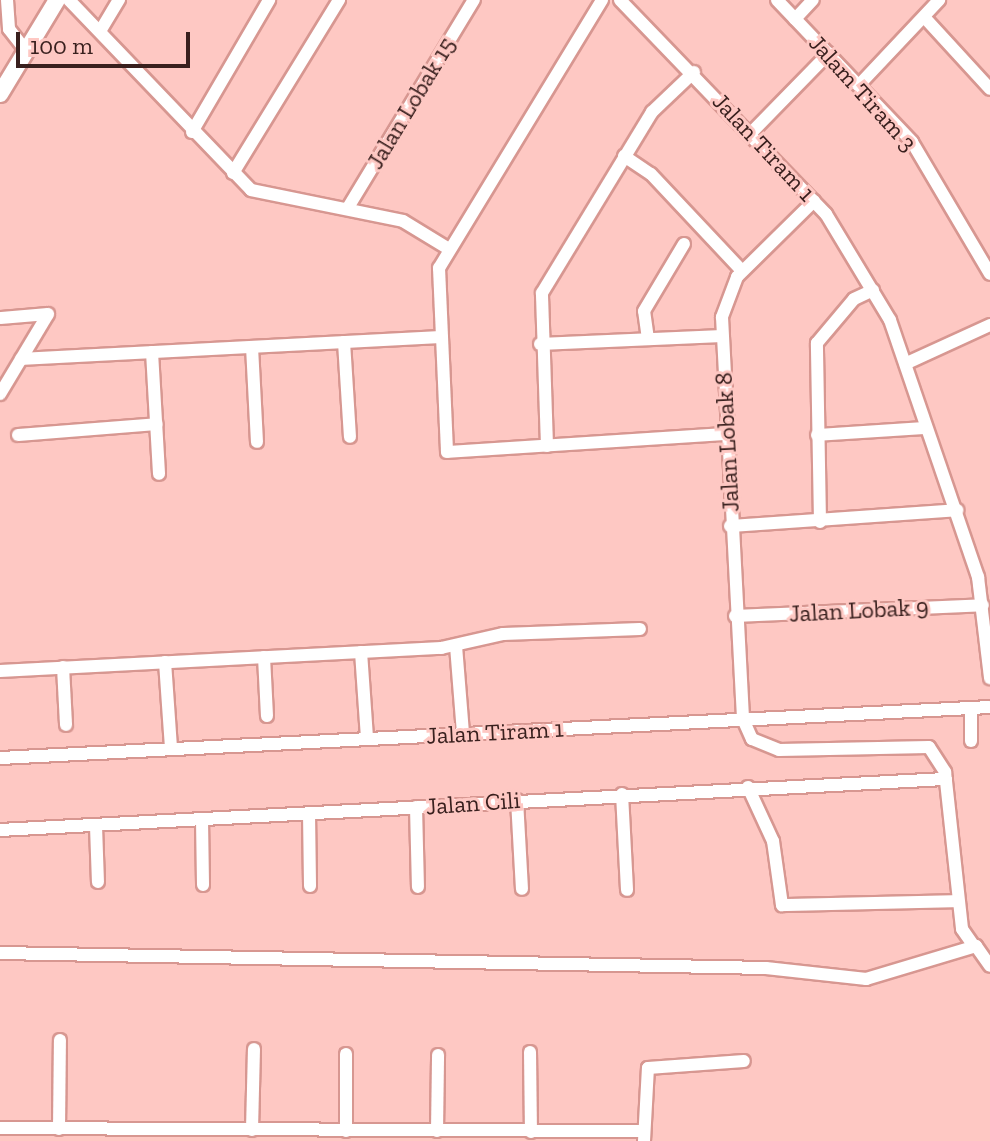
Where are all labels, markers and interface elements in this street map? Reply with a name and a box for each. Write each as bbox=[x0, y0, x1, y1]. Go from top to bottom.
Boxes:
scale bar bbox=[20, 16, 194, 66]
street label: Jalam Tiram 3 bbox=[803, 29, 923, 157]
text: 100 m bbox=[30, 31, 93, 60]
street label: Jalan Lobak 15 bbox=[360, 32, 462, 174]
street label: Jalan Tiram 1 bbox=[707, 87, 821, 207]
street label: Jalan Lobak 8 bbox=[709, 371, 745, 513]
street label: Jalan Lobak 9 bbox=[789, 592, 929, 628]
street label: Jalan Tiram 1 bbox=[425, 714, 565, 750]
street label: Jalan Cili bbox=[425, 785, 521, 821]

